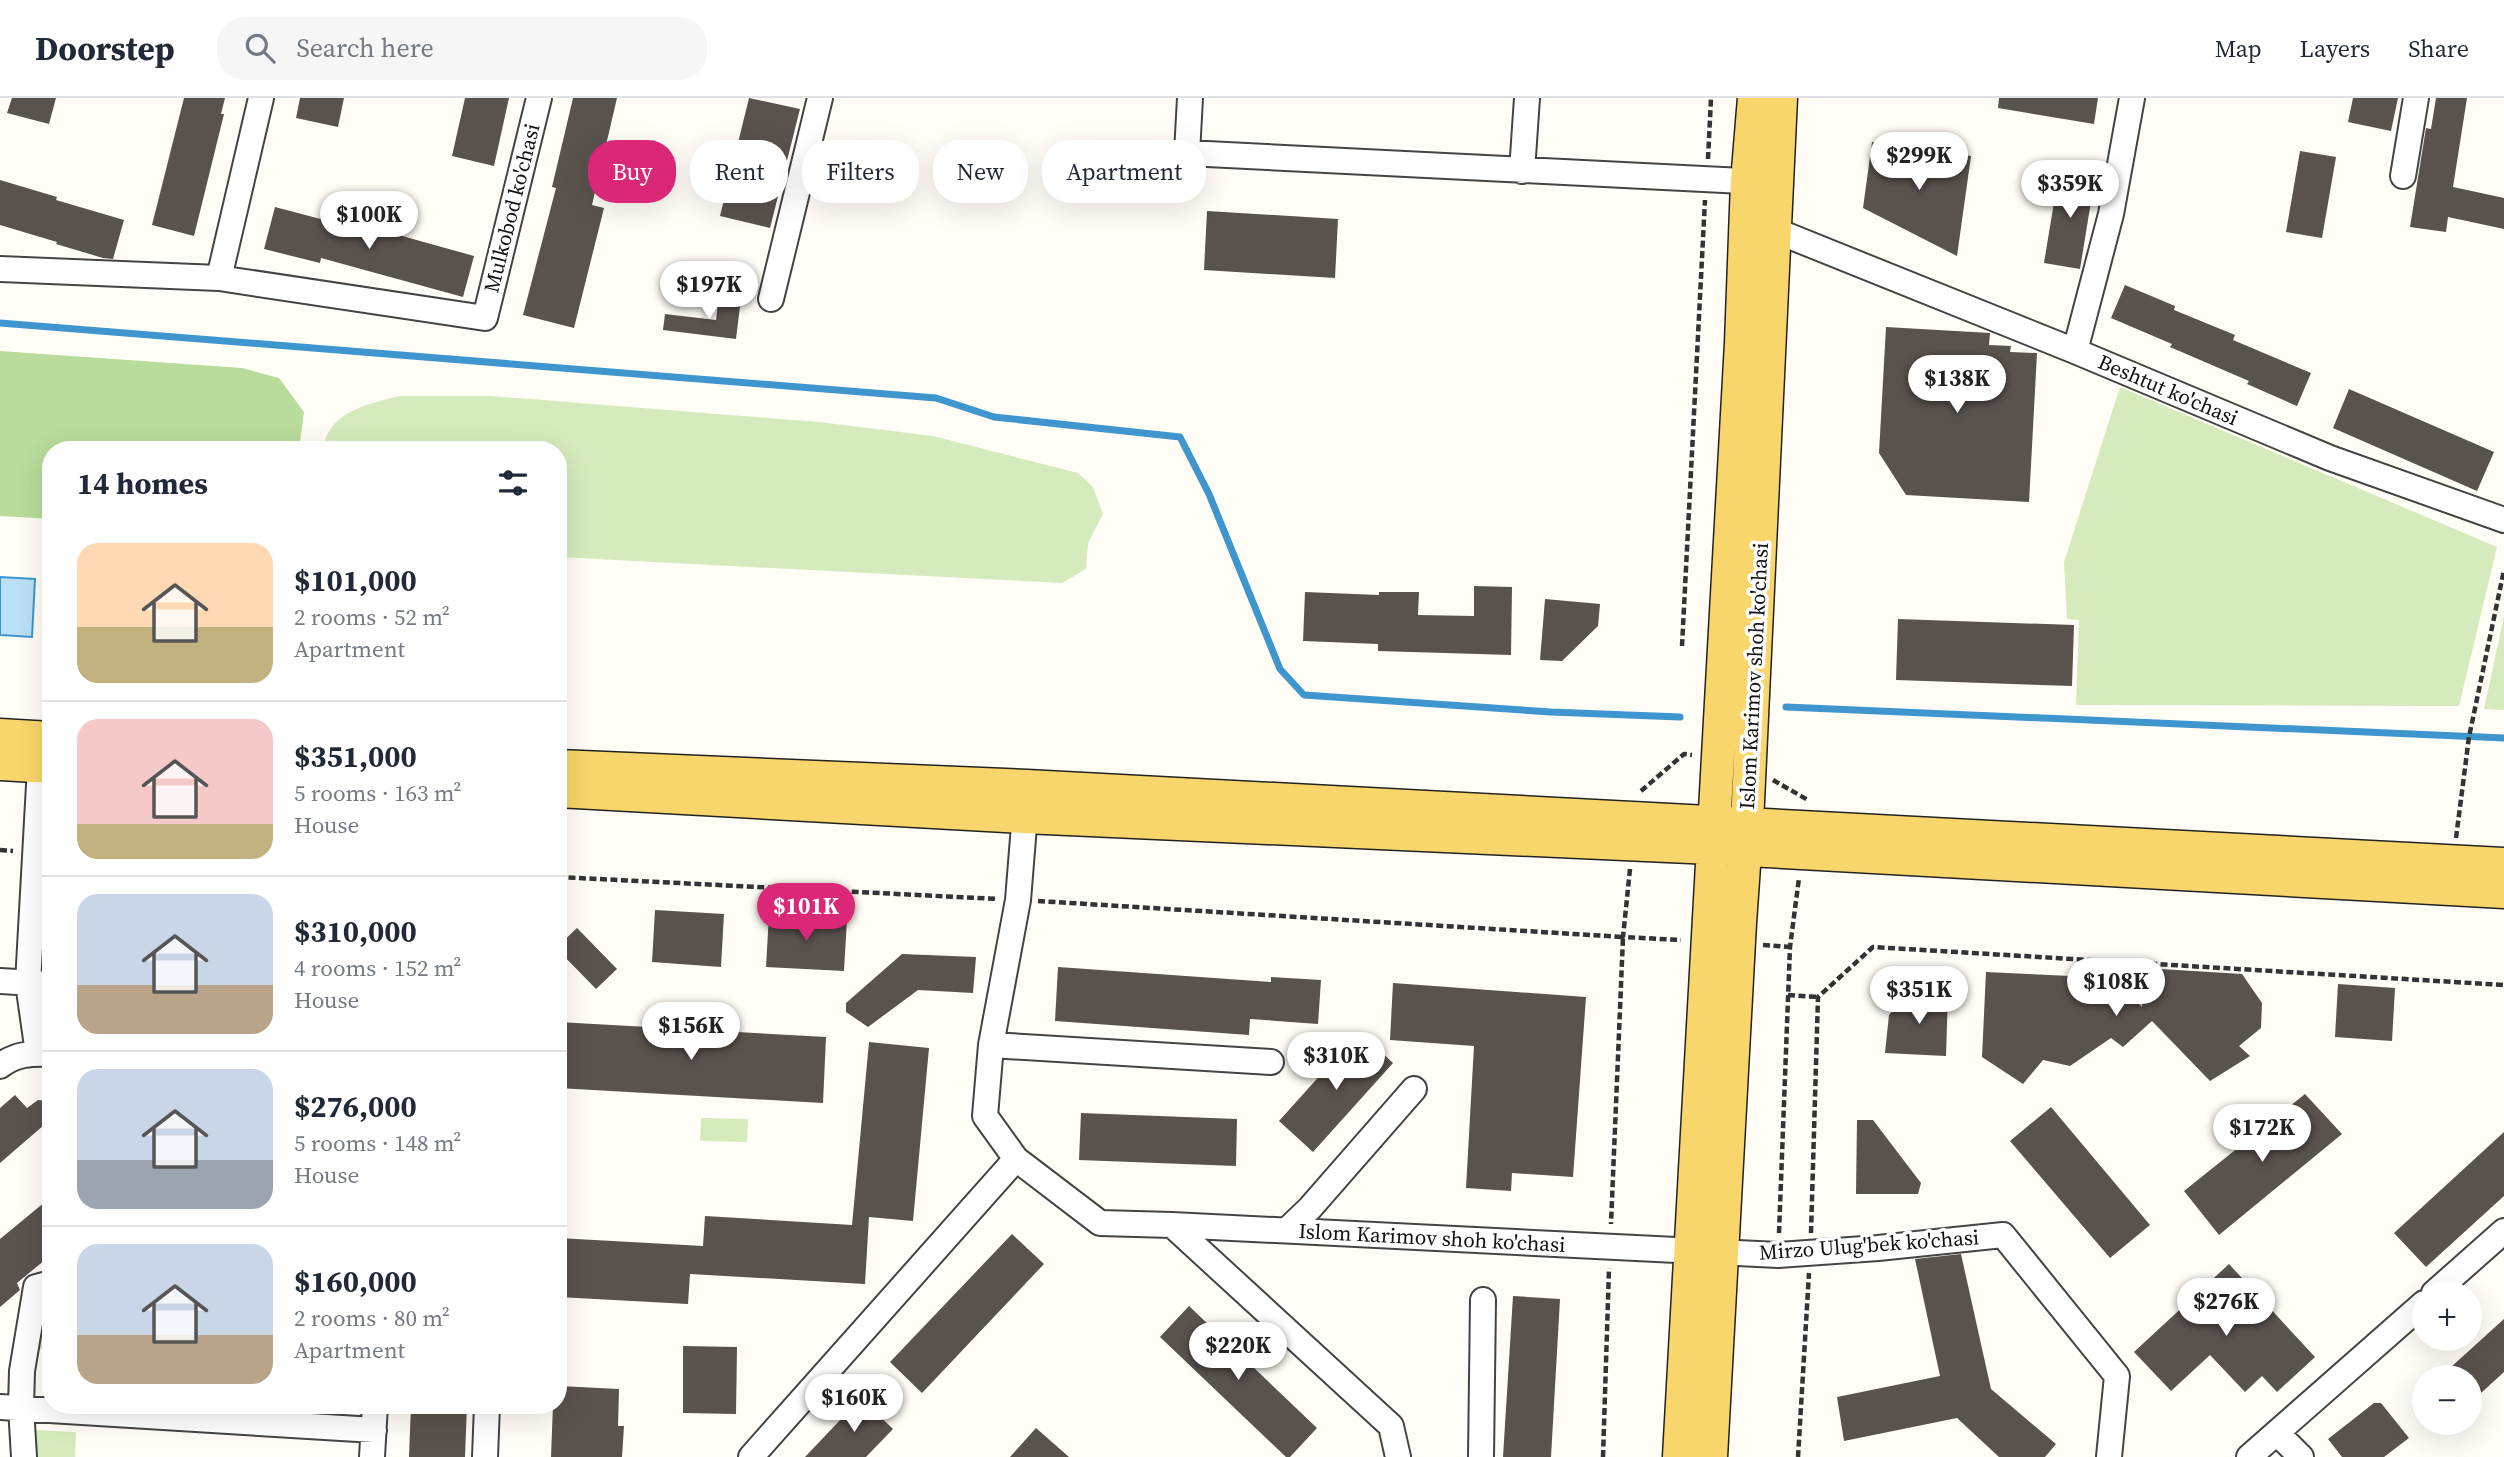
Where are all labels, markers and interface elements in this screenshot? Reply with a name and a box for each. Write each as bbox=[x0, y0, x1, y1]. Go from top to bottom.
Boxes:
search box bbox=[217, 17, 707, 80]
text: Doorstep bbox=[35, 26, 175, 71]
icon: search bbox=[241, 29, 279, 67]
text: Search here bbox=[297, 30, 434, 66]
text: Map bbox=[2215, 32, 2262, 65]
text: Layers bbox=[2300, 32, 2370, 65]
text: Share bbox=[2408, 32, 2469, 65]
street label: Mulkobod ko'chasi bbox=[476, 120, 547, 295]
pin: $299K bbox=[1870, 132, 1968, 192]
text: $299K bbox=[1886, 139, 1952, 171]
chip: Buy bbox=[588, 140, 676, 203]
chip: Rent bbox=[690, 140, 788, 203]
chip: Filters bbox=[802, 140, 919, 203]
chip: New bbox=[933, 140, 1028, 203]
chip: Apartment bbox=[1042, 140, 1206, 203]
pin: $359K bbox=[2021, 160, 2119, 220]
text: $359K bbox=[2037, 167, 2103, 199]
pin: $100K bbox=[320, 192, 418, 251]
text: $100K bbox=[336, 198, 402, 230]
pin: $197K bbox=[660, 262, 758, 321]
text: $197K bbox=[676, 268, 742, 300]
street label: Beshtut ko'chasi bbox=[2094, 347, 2243, 432]
pin: $138K bbox=[1908, 356, 2006, 415]
text: $138K bbox=[1924, 362, 1990, 394]
text: 14 homes bbox=[77, 463, 208, 504]
icon: filters bbox=[494, 464, 532, 502]
street label: Islom Karimov shoh ko'chasi bbox=[1732, 542, 1775, 810]
text: $101,000 bbox=[294, 560, 417, 601]
icon: home bbox=[133, 571, 217, 655]
text: 2 rooms · 52 m² bbox=[294, 601, 450, 633]
text: Apartment bbox=[294, 633, 405, 665]
text: $351,000 bbox=[294, 736, 417, 777]
icon: home bbox=[133, 747, 217, 831]
text: 5 rooms · 163 m² bbox=[294, 777, 461, 809]
text: House bbox=[294, 809, 359, 841]
pin: $101K bbox=[757, 884, 855, 943]
text: $101K bbox=[773, 890, 839, 922]
text: $310,000 bbox=[294, 911, 417, 952]
icon: home bbox=[133, 922, 217, 1006]
text: 4 rooms · 152 m² bbox=[294, 952, 461, 984]
pin: $108K bbox=[2067, 958, 2165, 1018]
text: $108K bbox=[2083, 965, 2149, 997]
pin: $351K bbox=[1870, 967, 1968, 1026]
text: $351K bbox=[1886, 973, 1952, 1005]
text: House bbox=[294, 984, 359, 1016]
pin: $156K bbox=[642, 1002, 740, 1062]
text: $156K bbox=[658, 1009, 724, 1041]
pin: $310K bbox=[1287, 1032, 1385, 1092]
text: $310K bbox=[1303, 1039, 1369, 1071]
text: $276,000 bbox=[294, 1086, 417, 1127]
icon: home bbox=[133, 1097, 217, 1181]
pin: $172K bbox=[2213, 1104, 2311, 1164]
text: $172K bbox=[2229, 1111, 2295, 1143]
text: 5 rooms · 148 m² bbox=[294, 1127, 461, 1159]
text: House bbox=[294, 1159, 359, 1191]
street label: Islom Karimov shoh ko'chasi bbox=[1298, 1216, 1566, 1259]
street label: Mirzo Ulug'bek ko'chasi bbox=[1758, 1222, 1980, 1267]
text: $160,000 bbox=[294, 1261, 417, 1302]
icon: home bbox=[133, 1272, 217, 1356]
pin: $276K bbox=[2177, 1278, 2275, 1338]
map controls bbox=[2412, 1281, 2482, 1435]
button: + bbox=[2412, 1281, 2482, 1351]
text: $276K bbox=[2193, 1285, 2259, 1317]
text: 2 rooms · 80 m² bbox=[294, 1302, 450, 1334]
pin: $220K bbox=[1189, 1322, 1287, 1382]
text: $220K bbox=[1205, 1329, 1271, 1361]
text: Apartment bbox=[294, 1334, 405, 1366]
button: − bbox=[2412, 1365, 2482, 1435]
pin: $160K bbox=[805, 1374, 903, 1434]
text: $160K bbox=[821, 1381, 887, 1413]

